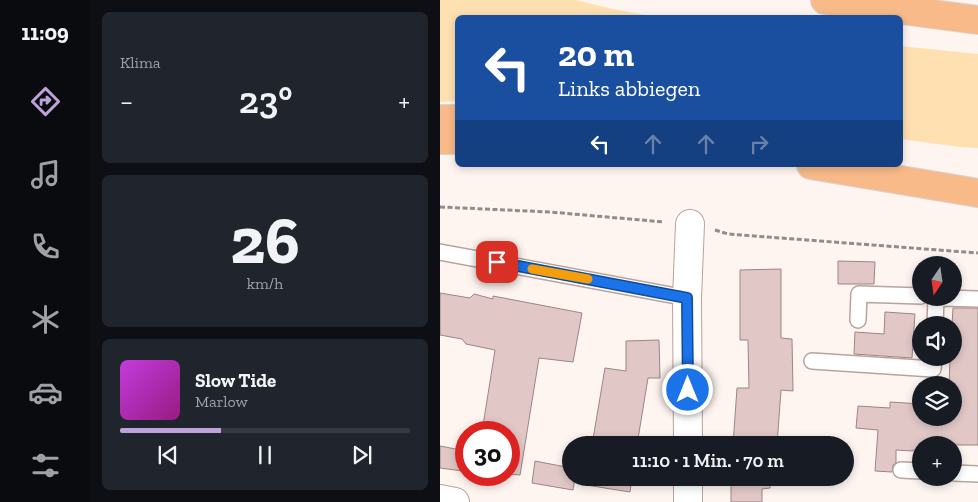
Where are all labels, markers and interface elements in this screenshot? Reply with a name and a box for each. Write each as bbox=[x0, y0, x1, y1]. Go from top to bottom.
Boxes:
text: 11:09 bbox=[21, 19, 69, 46]
text: 20 m bbox=[558, 33, 634, 75]
icon: left bbox=[475, 35, 540, 100]
text: Klima bbox=[120, 53, 161, 72]
text: Links abbiegen bbox=[558, 75, 700, 102]
text: 23° bbox=[239, 77, 293, 123]
icon: directions bbox=[28, 84, 63, 119]
text: − bbox=[120, 85, 133, 118]
text: + bbox=[398, 85, 410, 118]
icon: left bbox=[586, 130, 614, 158]
icon: ahead bbox=[639, 130, 667, 158]
icon: ahead bbox=[692, 130, 720, 158]
icon: right bbox=[745, 130, 773, 158]
icon: music bbox=[28, 157, 63, 192]
text: 26 bbox=[230, 202, 300, 280]
icon: phone bbox=[28, 229, 63, 264]
pin bbox=[476, 241, 518, 283]
icon: arrive bbox=[483, 248, 511, 276]
north arrow bbox=[912, 256, 962, 306]
map controls bbox=[912, 256, 962, 486]
text: km/h bbox=[247, 274, 283, 293]
icon: climate bbox=[28, 302, 63, 337]
button: sound bbox=[912, 316, 962, 366]
position arrow bbox=[661, 363, 713, 415]
text: Slow Tide bbox=[195, 369, 276, 392]
icon: car bbox=[28, 375, 63, 410]
button: layers bbox=[912, 376, 962, 426]
text: Marlow bbox=[195, 392, 248, 411]
speed limit sign: 30 bbox=[455, 421, 520, 486]
button: + bbox=[912, 436, 962, 486]
icon: previous bbox=[154, 441, 182, 469]
icon: pause bbox=[251, 441, 279, 469]
icon: next bbox=[348, 441, 376, 469]
icon: filters bbox=[28, 448, 63, 483]
text: 11:10 · 1 Min. · 70 m bbox=[632, 449, 784, 472]

